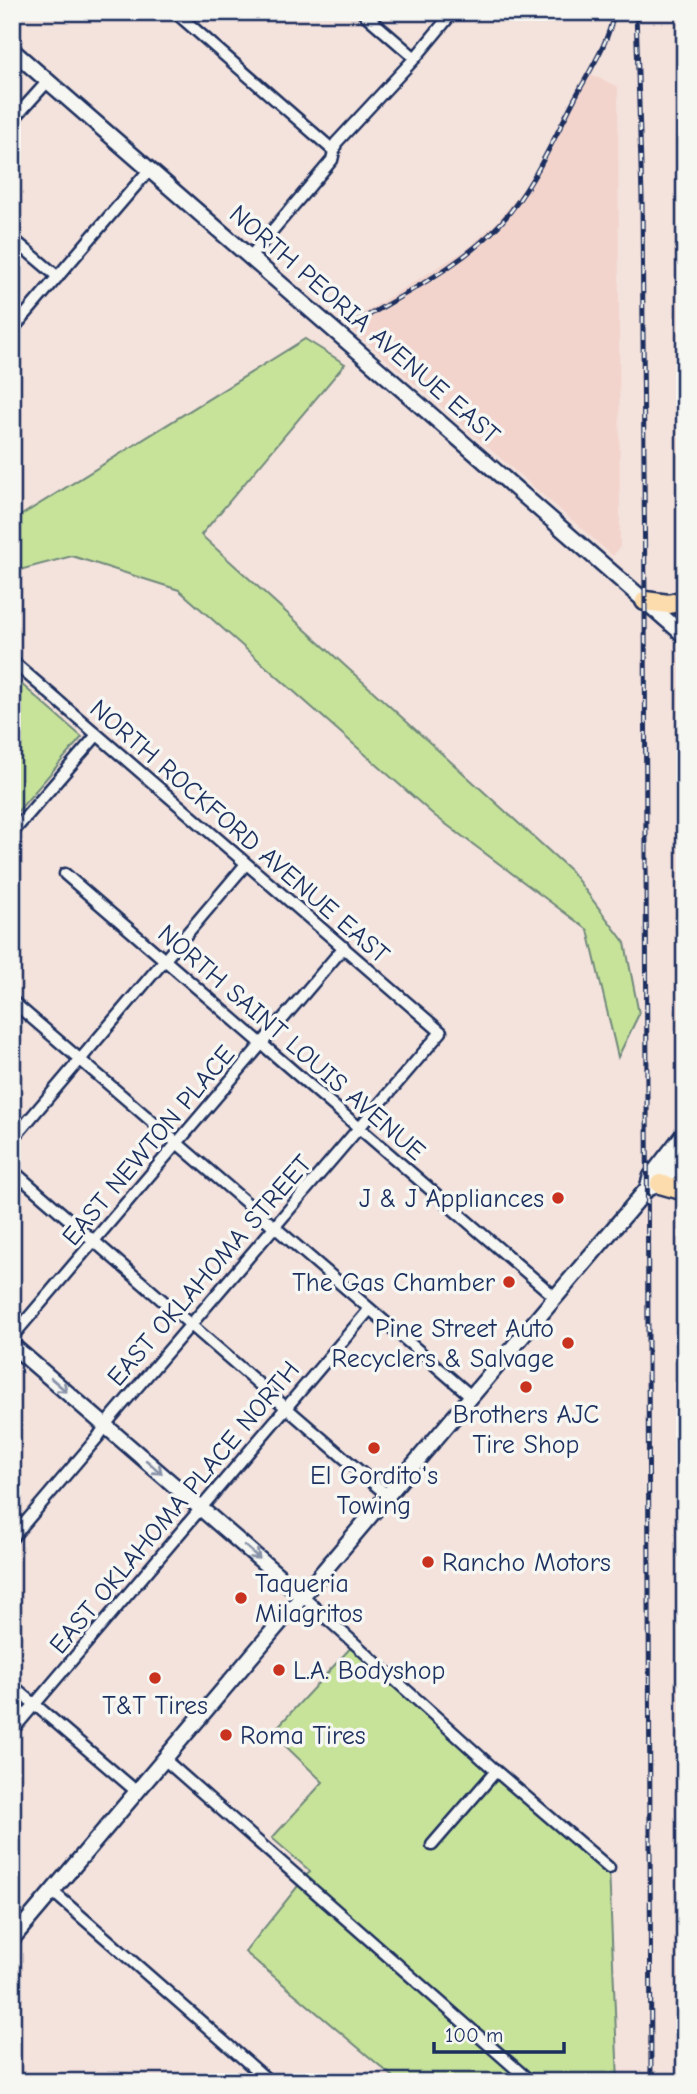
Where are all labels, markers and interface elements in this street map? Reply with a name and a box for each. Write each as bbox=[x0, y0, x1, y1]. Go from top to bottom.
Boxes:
street label: NORTH PEORIA AVENUE EAST bbox=[223, 199, 506, 451]
street label: NORTH ROCKFORD AVENUE EAST bbox=[84, 694, 395, 970]
street label: NORTH SAINT LOUIS AVENUE bbox=[152, 919, 431, 1167]
street label: EAST NEWTON PLACE bbox=[56, 1040, 241, 1252]
street label: EAST OKLAHOMA STREET bbox=[101, 1149, 318, 1392]
place label: J & J Appliances bbox=[359, 1184, 544, 1214]
marker: J & J Appliances bbox=[550, 1190, 566, 1206]
place label: The Gas Chamber bbox=[292, 1268, 496, 1298]
marker: The Gas Chamber bbox=[501, 1274, 517, 1290]
place label: Pine Street Auto Recyclers & Salvage bbox=[331, 1314, 554, 1374]
marker: Pine Street Auto Recyclers & Salvage bbox=[560, 1335, 576, 1351]
street label: EAST OKLAHOMA PLACE NORTH bbox=[44, 1355, 306, 1660]
one-way arrow bbox=[50, 1377, 68, 1393]
marker: Brothers AJC Tire Shop bbox=[518, 1379, 534, 1395]
place label: Brothers AJC Tire Shop bbox=[453, 1400, 599, 1460]
marker: El Gordito's Towing bbox=[366, 1440, 382, 1456]
one-way arrow bbox=[145, 1459, 163, 1475]
place label: El Gordito's Towing bbox=[310, 1461, 438, 1521]
one-way arrow bbox=[243, 1544, 261, 1560]
place label: Rancho Motors bbox=[442, 1548, 611, 1578]
marker: Rancho Motors bbox=[420, 1554, 436, 1570]
place label: Taqueria Milagritos bbox=[255, 1569, 363, 1629]
marker: Taqueria Milagritos bbox=[233, 1590, 249, 1606]
place label: L.A. Bodyshop bbox=[293, 1656, 445, 1686]
marker: L.A. Bodyshop bbox=[271, 1662, 287, 1678]
marker: T&T Tires bbox=[147, 1670, 163, 1686]
place label: T&T Tires bbox=[102, 1691, 208, 1721]
place label: Roma Tires bbox=[240, 1721, 366, 1751]
marker: Roma Tires bbox=[218, 1727, 234, 1743]
scale bar bbox=[434, 2010, 564, 2054]
text: 100 m bbox=[445, 2023, 503, 2047]

